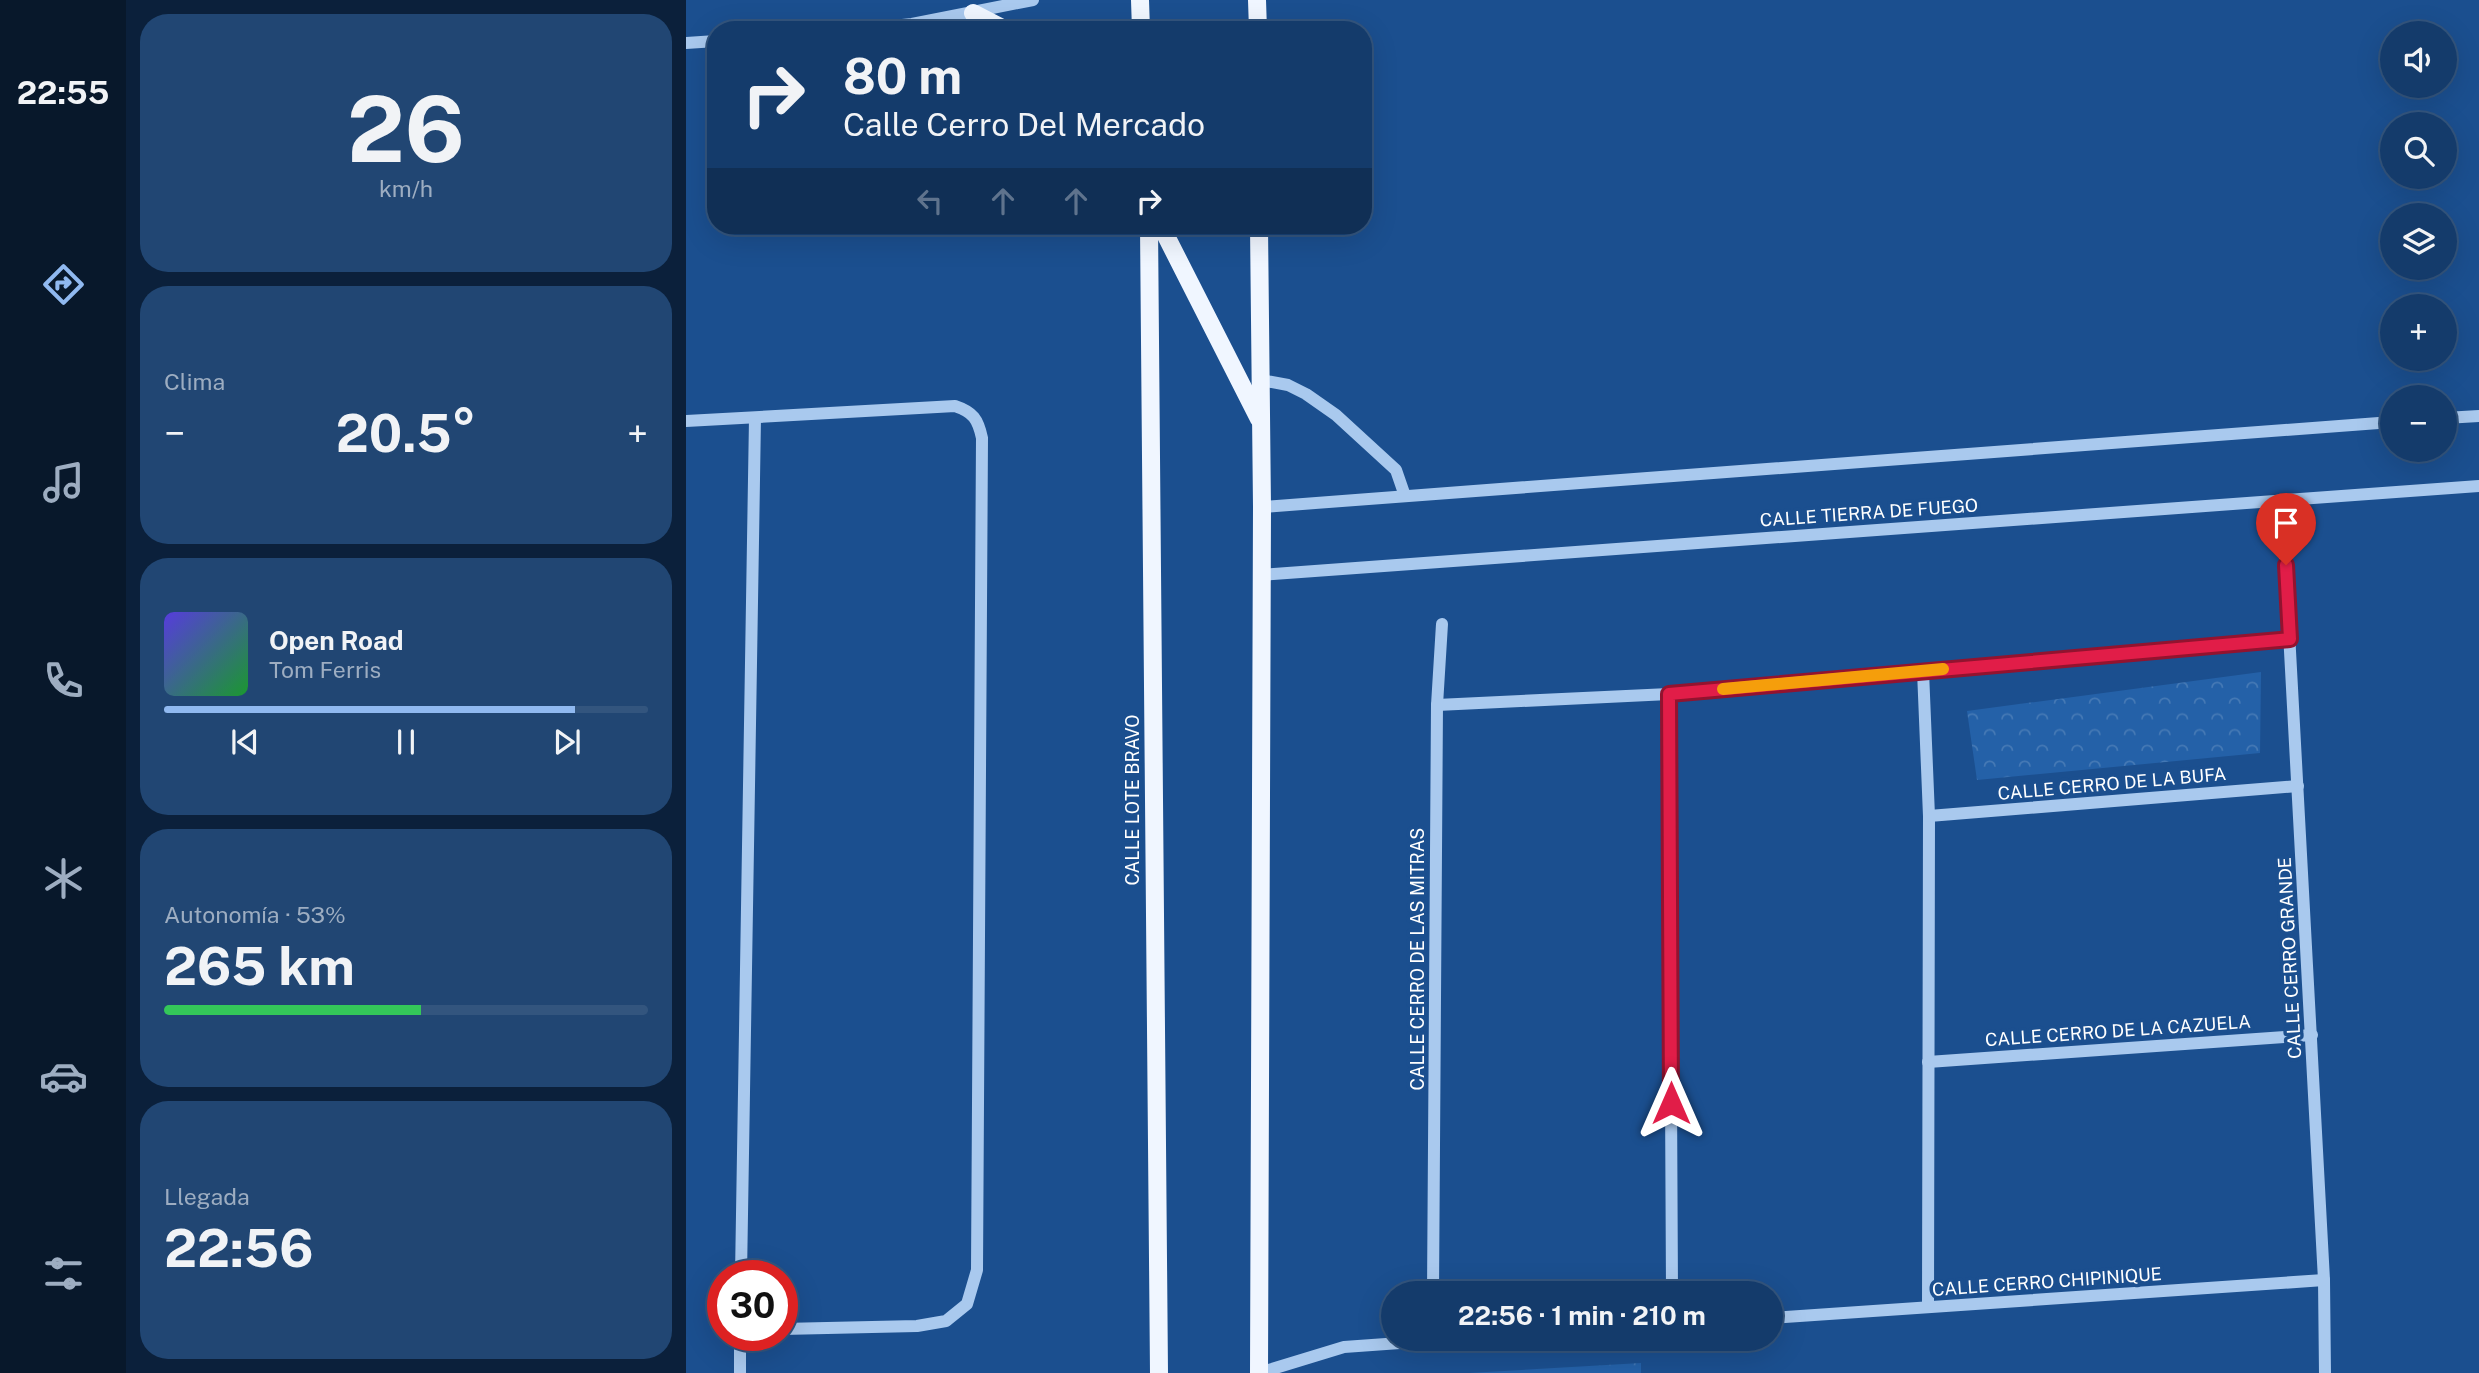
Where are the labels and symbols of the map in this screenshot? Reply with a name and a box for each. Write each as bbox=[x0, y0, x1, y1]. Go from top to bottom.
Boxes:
pin bbox=[2256, 493, 2316, 565]
street label: CALLE TIERRA DE FUEGO bbox=[1759, 494, 1979, 531]
street label: CALLE LOTE BRAVO bbox=[1122, 714, 1143, 886]
street label: CALLE CERRO DE LA BUFA bbox=[1997, 763, 2227, 804]
street label: CALLE CERRO DE LAS MITRAS bbox=[1407, 828, 1428, 1090]
street label: CALLE CERRO GRANDE bbox=[2274, 857, 2305, 1060]
street label: CALLE CERRO DE LA CAZUELA bbox=[1984, 1011, 2252, 1050]
position arrow bbox=[1634, 1066, 1708, 1140]
speed limit sign: 30 bbox=[707, 1260, 798, 1351]
street label: CALLE CERRO CHIPINIQUE bbox=[1931, 1263, 2163, 1300]

